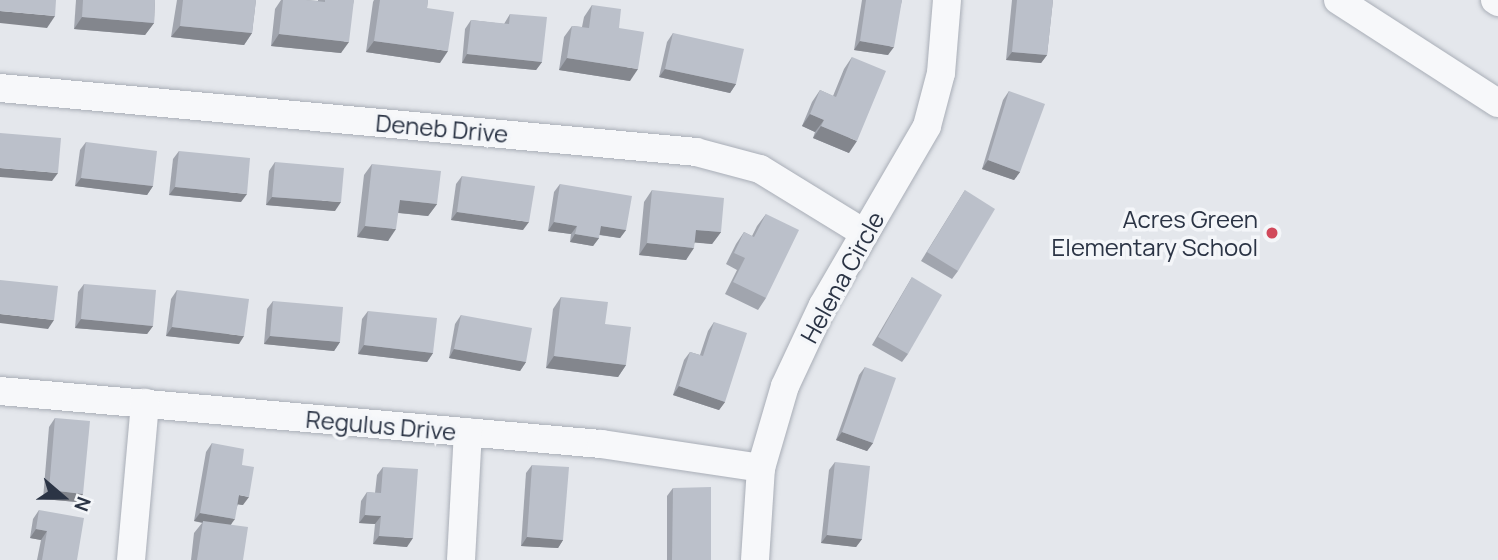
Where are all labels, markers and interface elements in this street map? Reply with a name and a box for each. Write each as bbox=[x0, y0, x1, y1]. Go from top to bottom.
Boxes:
street label: Deneb Drive bbox=[374, 108, 510, 148]
place label: Acres Green Elementary School bbox=[1052, 205, 1258, 261]
street label: Helena Circle bbox=[794, 206, 890, 348]
marker: Acres Green Elementary School bbox=[1264, 225, 1280, 241]
street label: Regulus Drive bbox=[305, 404, 457, 446]
north arrow bbox=[28, 462, 98, 532]
text: N bbox=[68, 493, 97, 515]

